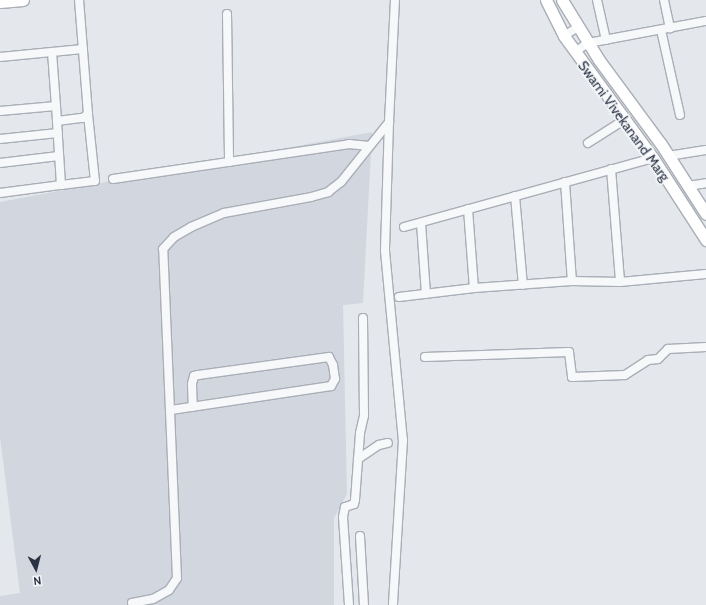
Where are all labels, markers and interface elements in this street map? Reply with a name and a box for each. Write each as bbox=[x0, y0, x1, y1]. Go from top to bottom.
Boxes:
street label: Swami Vivekanand Marg bbox=[575, 57, 673, 185]
north arrow bbox=[16, 549, 56, 589]
text: N bbox=[33, 573, 42, 588]

